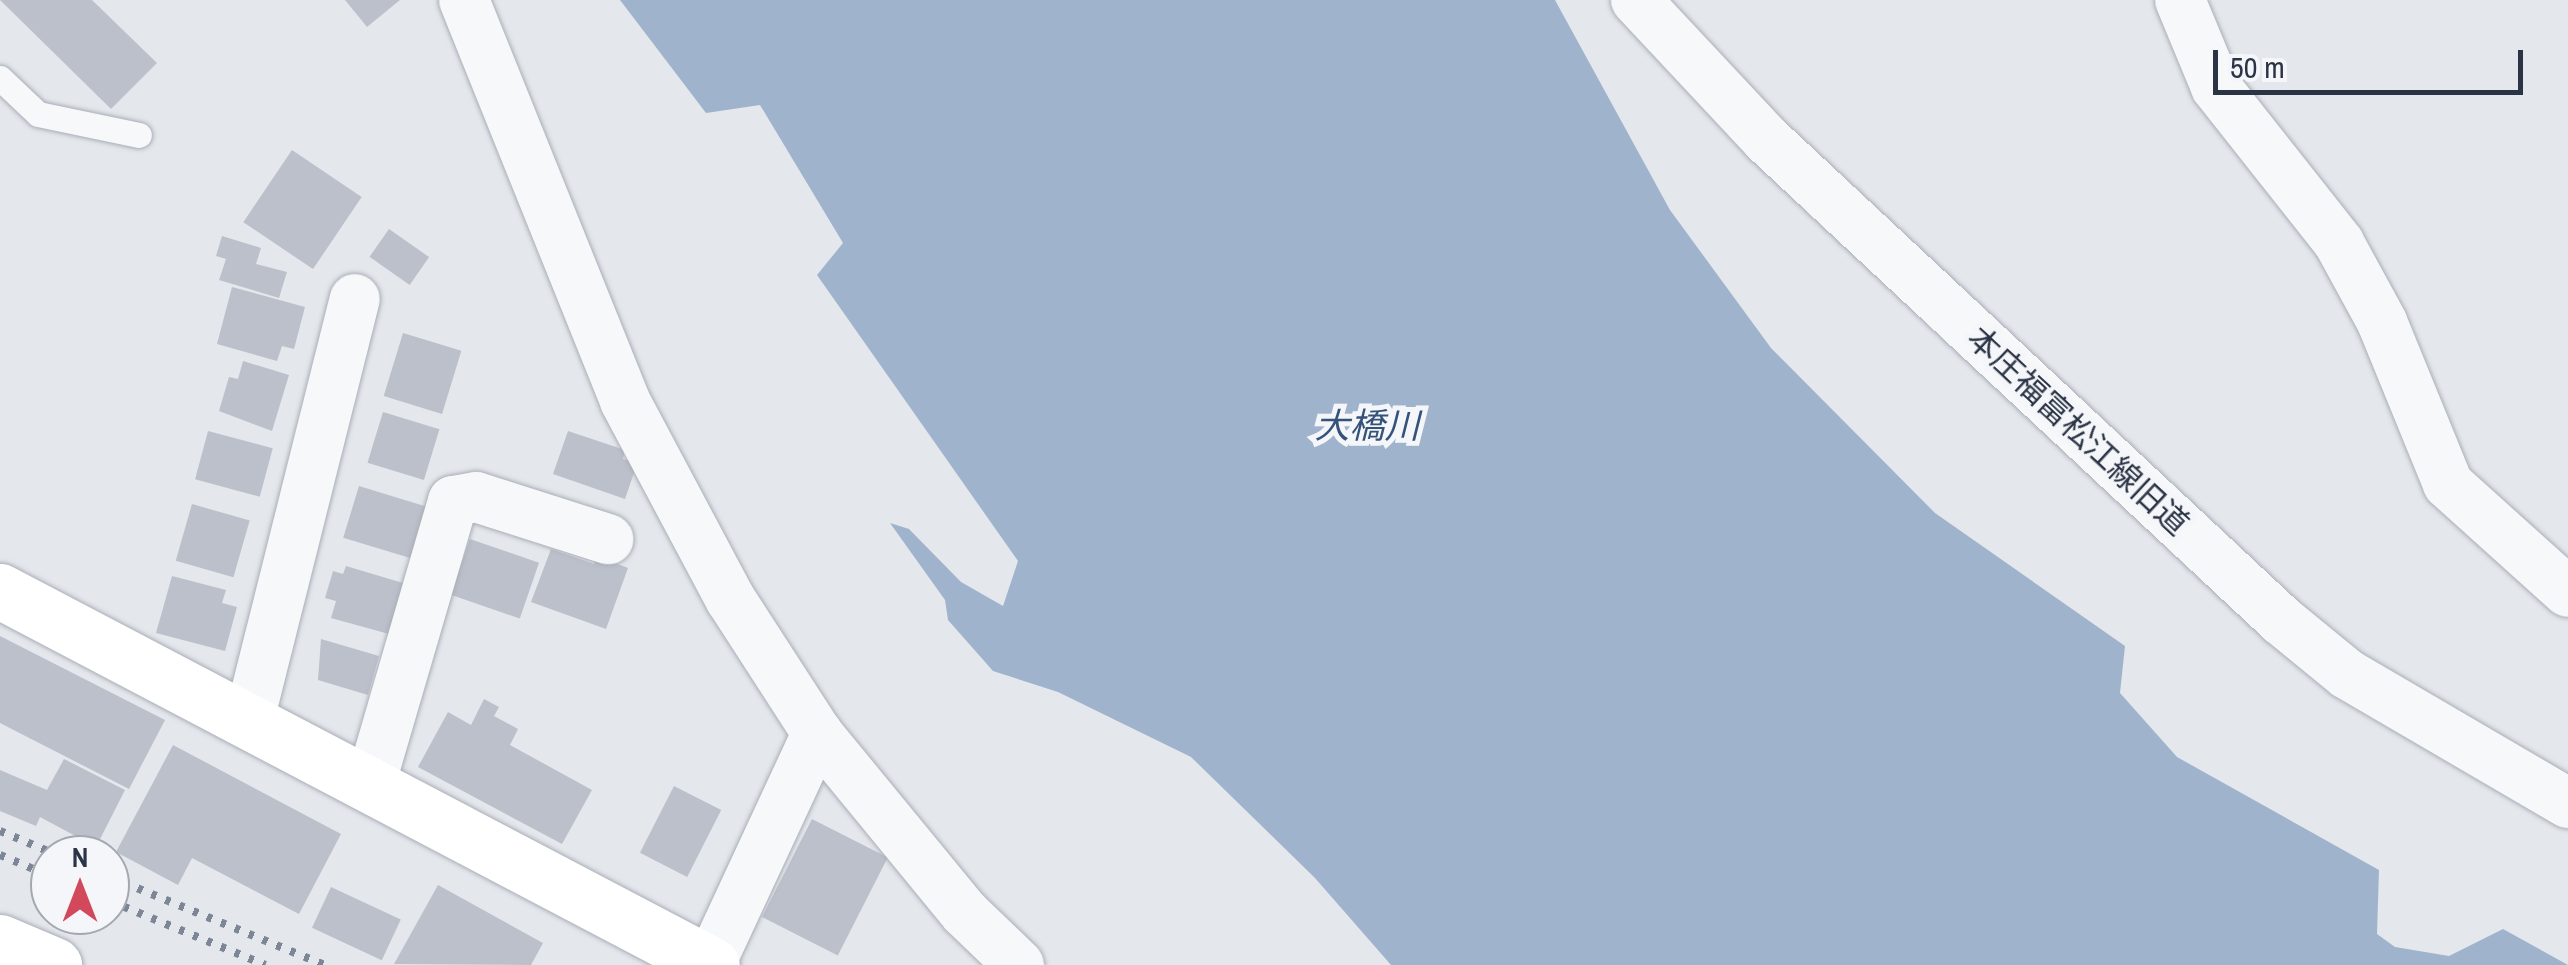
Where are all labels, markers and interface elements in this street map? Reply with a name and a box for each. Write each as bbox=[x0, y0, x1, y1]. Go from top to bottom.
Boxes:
scale bar bbox=[2218, 30, 2528, 92]
text: 50 m bbox=[2230, 47, 2285, 87]
street label: 本庄福富松江線旧道 bbox=[1960, 319, 2196, 543]
water label: 大橋川 bbox=[1315, 405, 1419, 447]
north arrow bbox=[30, 835, 130, 935]
text: N bbox=[72, 838, 88, 876]

